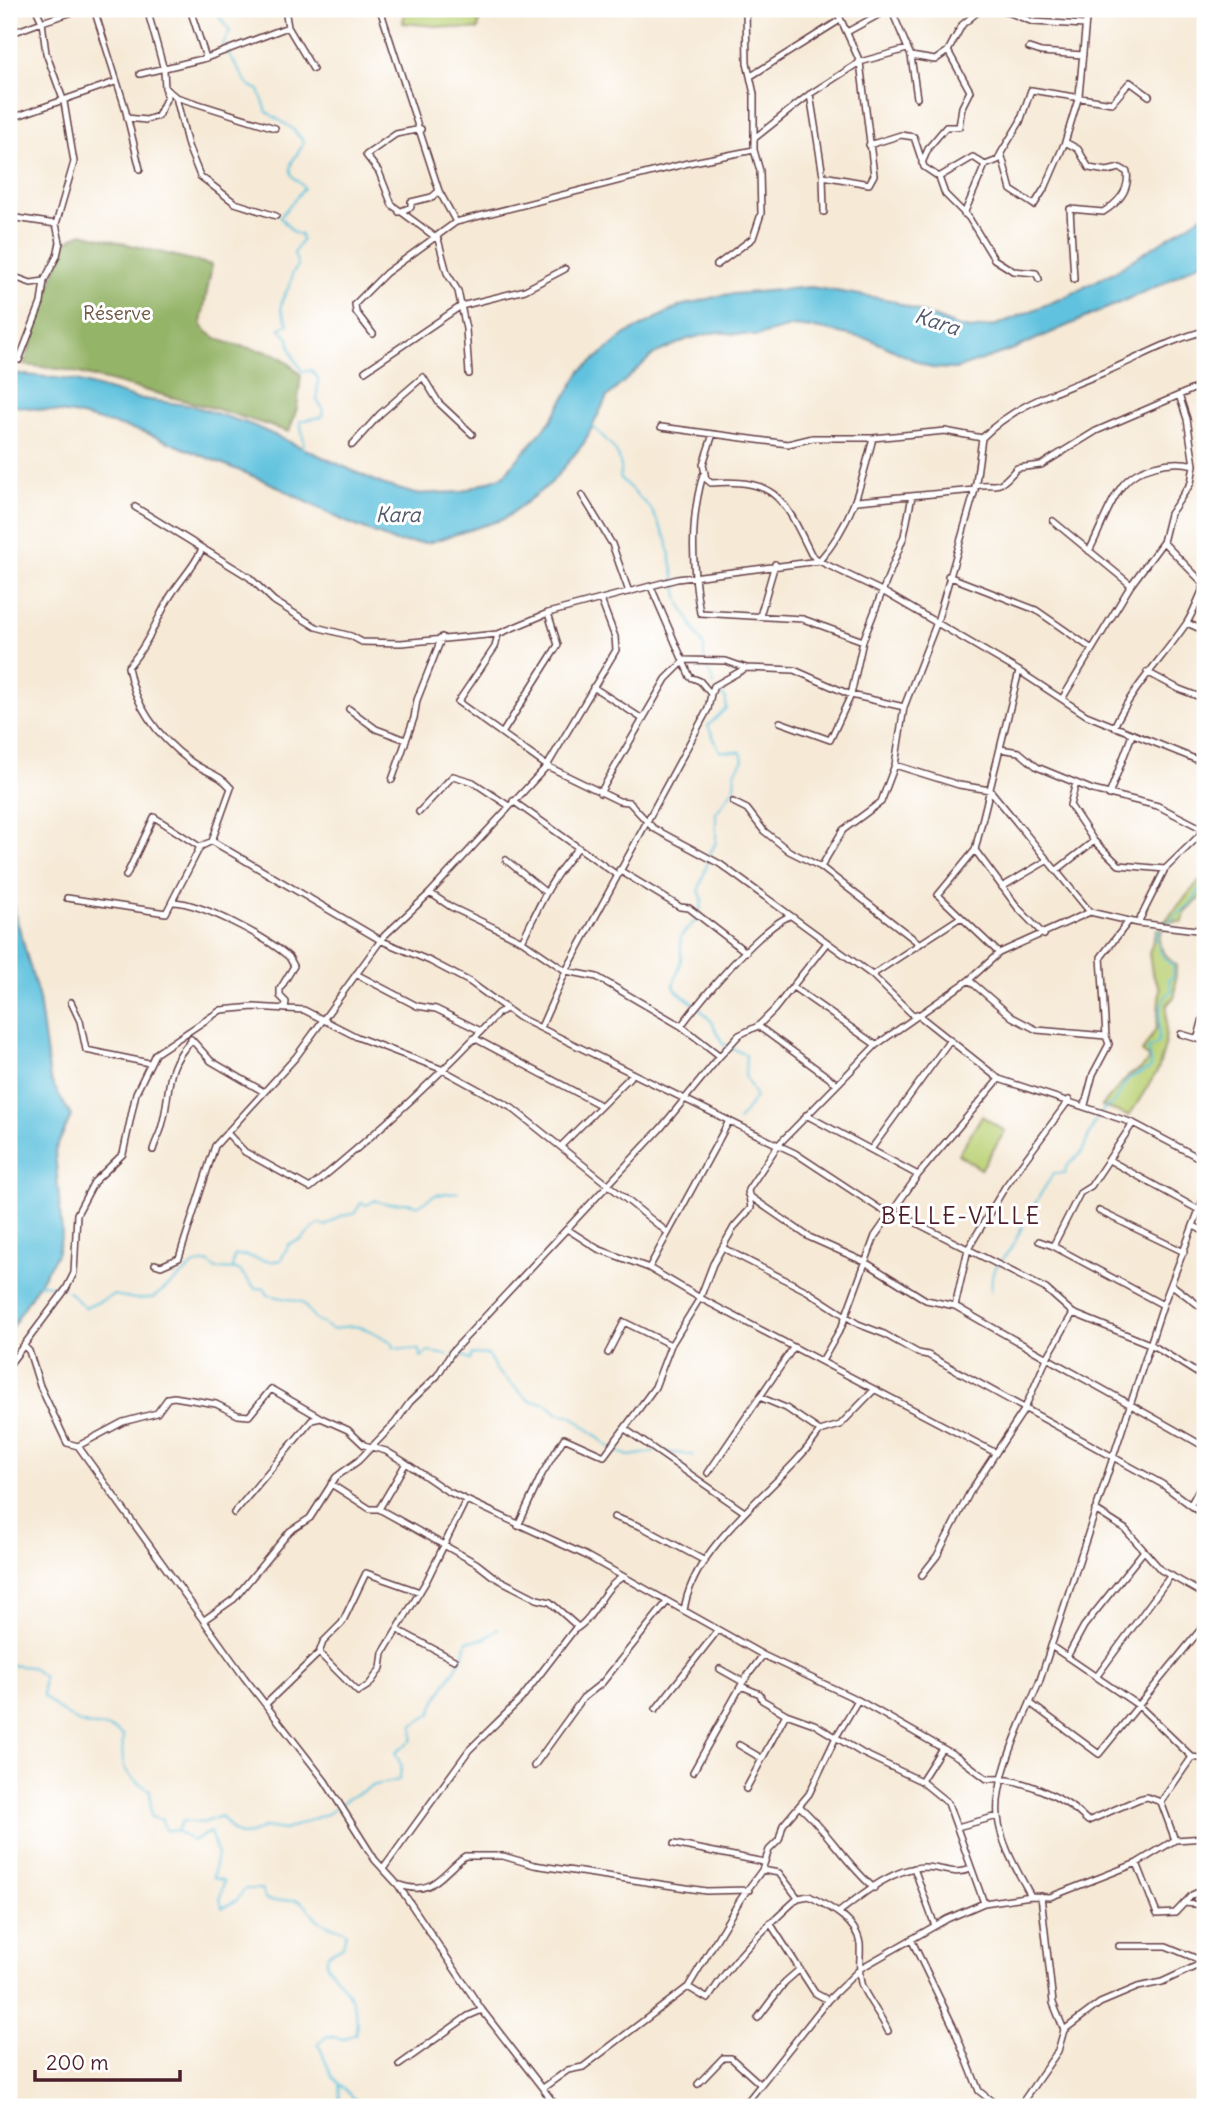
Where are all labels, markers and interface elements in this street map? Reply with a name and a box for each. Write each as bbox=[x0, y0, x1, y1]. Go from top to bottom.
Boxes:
park label: Réserve bbox=[83, 301, 151, 325]
water label: Kara bbox=[912, 302, 964, 342]
water label: Kara bbox=[375, 501, 422, 528]
district label: BELLE-VILLE bbox=[881, 1201, 1041, 1230]
scale bar bbox=[35, 2039, 180, 2083]
text: 200 m bbox=[46, 2049, 109, 2076]

